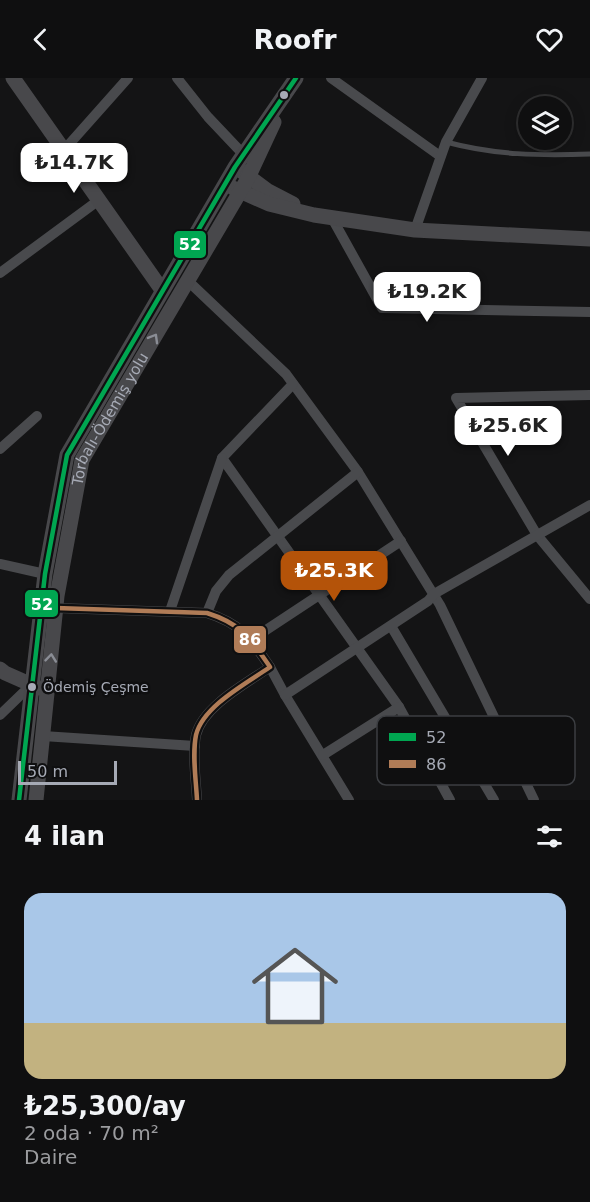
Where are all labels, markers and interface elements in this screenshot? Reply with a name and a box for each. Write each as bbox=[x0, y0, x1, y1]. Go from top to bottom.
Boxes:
icon: back bbox=[24, 23, 57, 56]
icon: heart bbox=[533, 23, 566, 56]
text: Roofr bbox=[254, 24, 336, 55]
unlabelled marker bbox=[278, 89, 290, 101]
map controls bbox=[518, 96, 572, 150]
button: layers bbox=[518, 96, 572, 150]
pin: ₺14.7K bbox=[25, 143, 123, 194]
text: ₺14.7K bbox=[35, 150, 113, 174]
line badge: 52 bbox=[173, 230, 207, 259]
text: 52 bbox=[179, 235, 201, 254]
pin: ₺19.2K bbox=[378, 272, 476, 323]
text: ₺19.2K bbox=[388, 279, 466, 303]
one-way arrow bbox=[146, 334, 158, 344]
street label: Torbalı-Ödemiş yolu bbox=[68, 349, 152, 488]
pin: ₺25.6K bbox=[459, 406, 557, 457]
text: ₺25.6K bbox=[469, 413, 547, 437]
pin: ₺25.3K bbox=[285, 551, 383, 602]
text: ₺25.3K bbox=[295, 558, 373, 582]
line badge: 52 bbox=[24, 589, 59, 618]
text: 52 bbox=[31, 595, 53, 614]
line badge: 86 bbox=[233, 625, 267, 654]
text: 86 bbox=[239, 630, 261, 649]
one-way arrow bbox=[44, 654, 57, 663]
place label: Ödemiş Çeşme bbox=[43, 678, 149, 695]
marker: Ödemiş Çeşme bbox=[26, 681, 38, 693]
legend bbox=[377, 716, 575, 785]
text: 52 bbox=[426, 728, 446, 747]
text: 86 bbox=[426, 755, 446, 774]
scale bar bbox=[18, 758, 117, 786]
text: 50 m bbox=[27, 762, 68, 781]
icon: filters bbox=[533, 820, 566, 853]
text: 4 ilan bbox=[24, 821, 105, 851]
icon: home bbox=[241, 932, 349, 1040]
text: ₺25,300/ay bbox=[24, 1091, 186, 1121]
text: 2 oda · 70 m² bbox=[24, 1121, 159, 1145]
text: Daire bbox=[24, 1145, 77, 1169]

